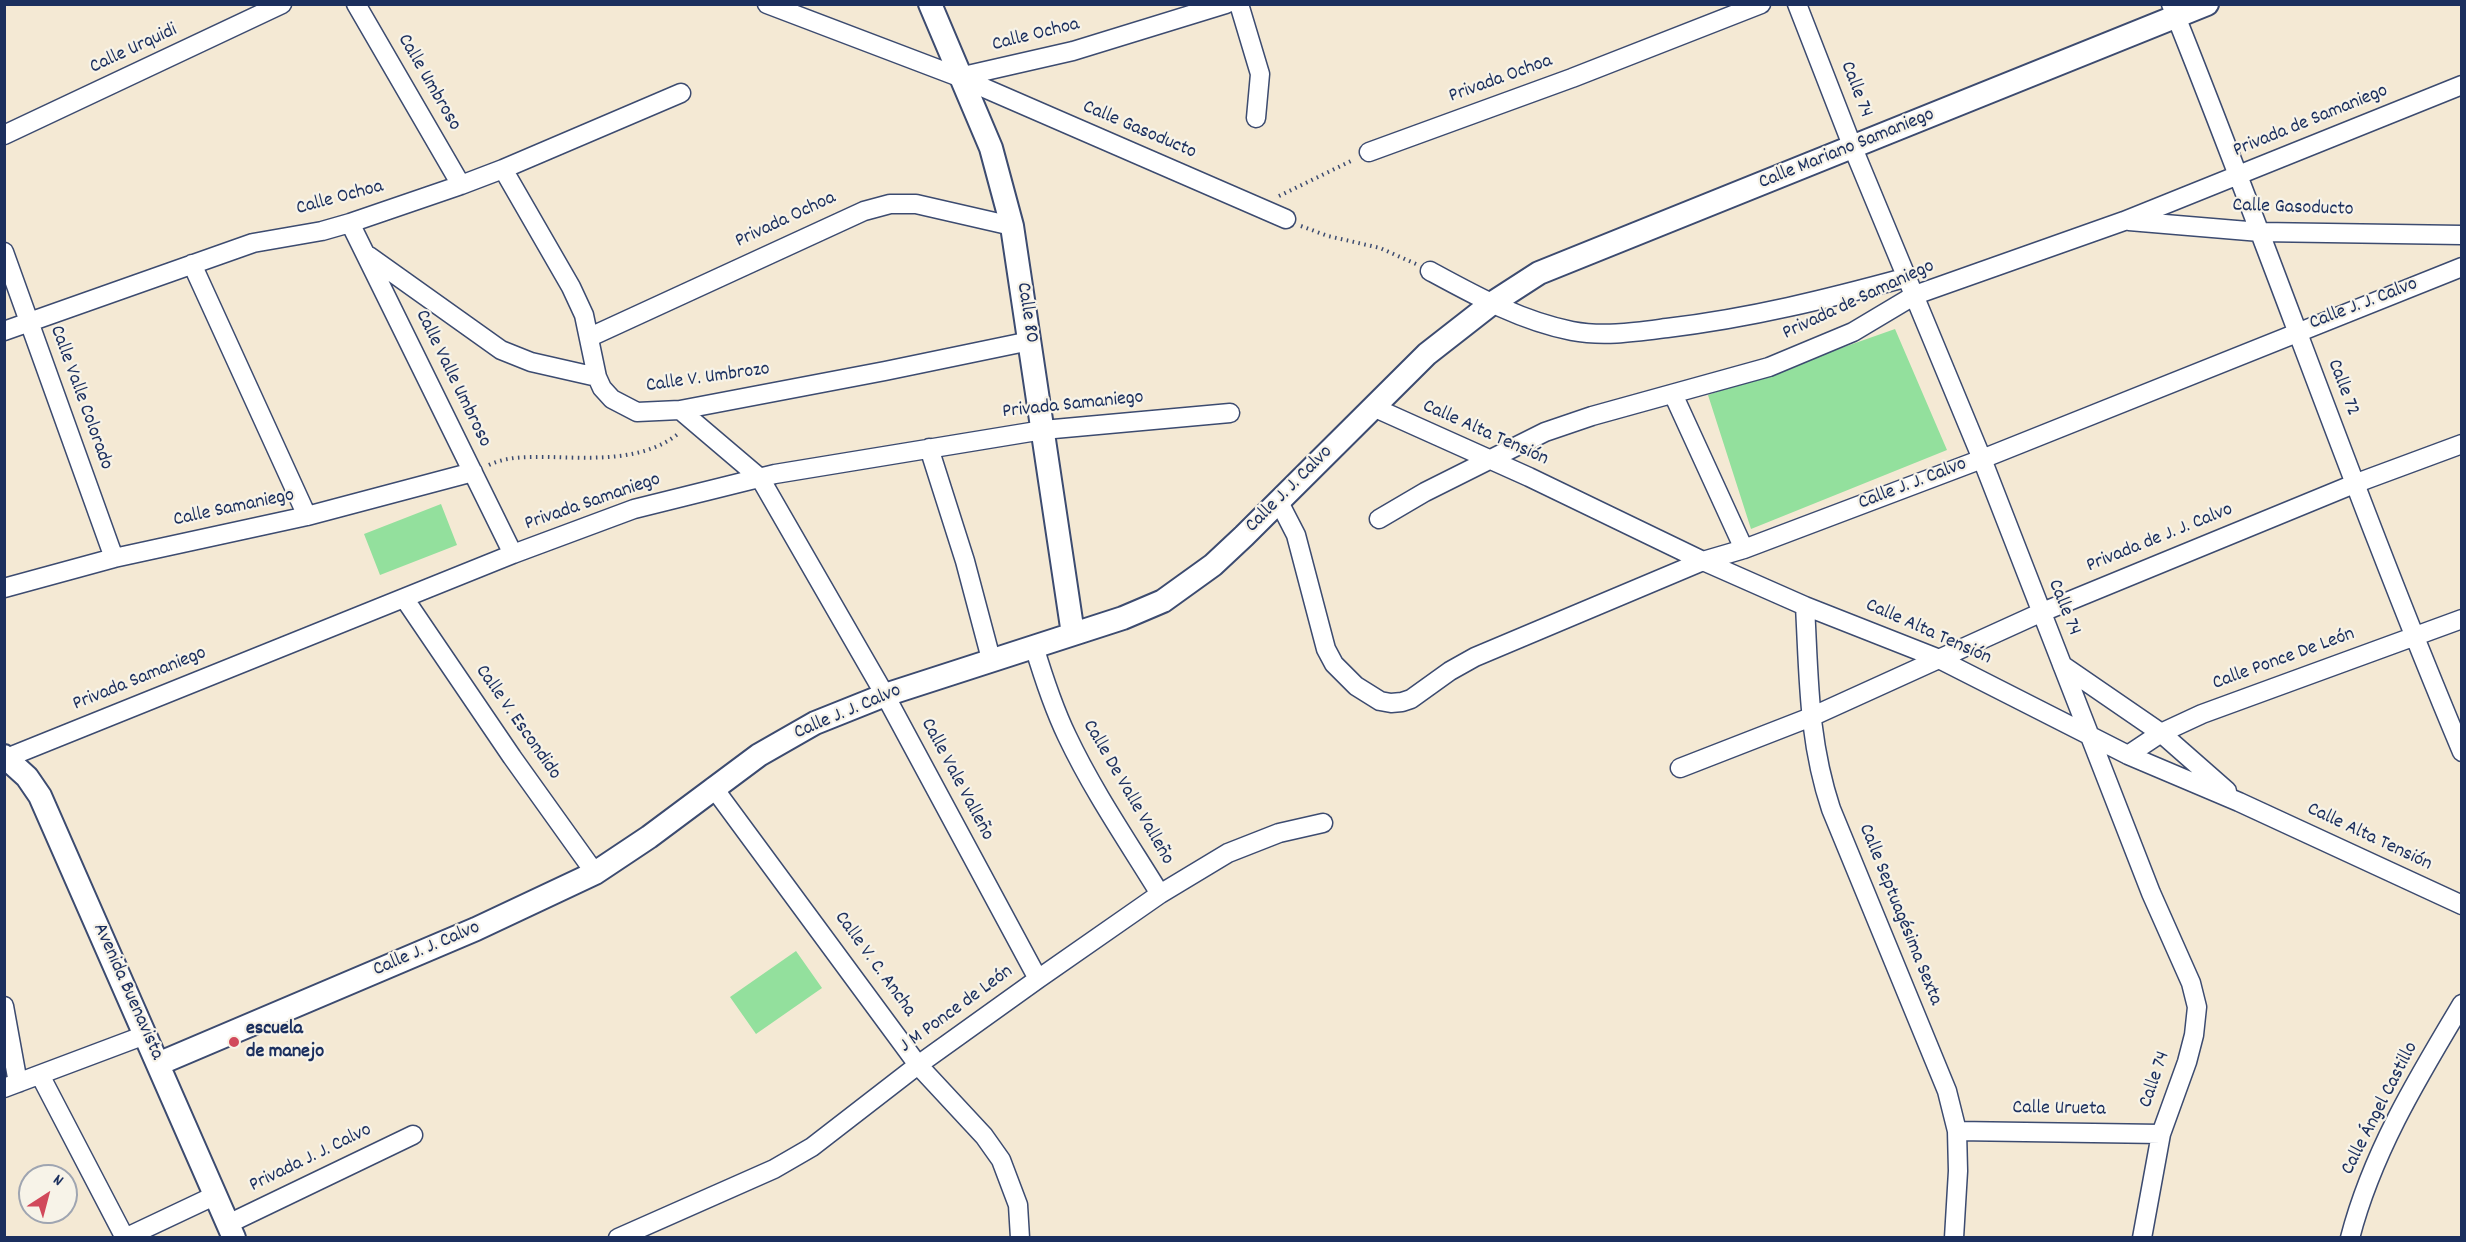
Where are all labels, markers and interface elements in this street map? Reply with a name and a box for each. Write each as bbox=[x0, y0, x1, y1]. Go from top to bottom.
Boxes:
street label: Calle Ochoa bbox=[990, 14, 1082, 58]
street label: Calle Urquidi bbox=[87, 19, 181, 81]
street label: Calle Umbroso bbox=[391, 30, 465, 136]
street label: Privada Ochoa bbox=[1446, 50, 1556, 110]
street label: Calle 74 bbox=[1833, 59, 1877, 121]
street label: Privada de Samaniego bbox=[2230, 80, 2392, 164]
street label: Calle Gasoducto bbox=[1078, 96, 1200, 166]
street label: Calle Mariano Samaniego bbox=[1756, 104, 1938, 196]
street label: Calle Ochoa bbox=[294, 176, 386, 222]
street label: Privada Ochoa bbox=[732, 187, 840, 255]
street label: Calle Gasoducto bbox=[2232, 195, 2354, 223]
street label: Privada de Samaniego bbox=[1779, 255, 1939, 347]
street label: Calle J. J. Calvo bbox=[2307, 273, 2421, 337]
street label: Calle 80 bbox=[1009, 281, 1043, 345]
street label: Calle Valle Umbroso bbox=[408, 306, 496, 452]
street label: Calle Valle Colorado bbox=[43, 323, 117, 473]
street label: Calle 72 bbox=[2320, 356, 2364, 420]
street label: Calle V. Umbrozo bbox=[645, 358, 771, 400]
street label: Privada Samaniego bbox=[1001, 387, 1145, 425]
street label: Calle Alta Tensión bbox=[1418, 395, 1552, 473]
street label: Calle J. J. Calvo bbox=[1241, 441, 1339, 539]
street label: Calle J. J. Calvo bbox=[1856, 453, 1970, 517]
street label: Privada Samaniego bbox=[522, 469, 664, 537]
street label: Calle Samaniego bbox=[171, 484, 297, 534]
street label: Privada de J. J. Calvo bbox=[2083, 499, 2237, 579]
street label: Calle 74 bbox=[2041, 577, 2085, 639]
street label: Calle Alta Tensión bbox=[1861, 594, 1995, 672]
street label: Calle Ponce De León bbox=[2210, 623, 2358, 697]
street label: Privada Samaniego bbox=[70, 642, 210, 718]
street label: Calle V. Escondido bbox=[469, 661, 565, 785]
street label: Calle J. J. Calvo bbox=[791, 680, 905, 746]
street label: Calle Vale Valleño bbox=[914, 715, 998, 845]
street label: Calle De Valle Valleño bbox=[1076, 716, 1178, 870]
street label: Calle Alta Tensión bbox=[2303, 799, 2435, 877]
street label: Calle Septuagésima Sexta bbox=[1852, 821, 1946, 1009]
street label: Calle V. C. Ancha bbox=[828, 908, 920, 1022]
street label: Calle J. J. Calvo bbox=[370, 917, 484, 983]
street label: Avenida Buenavista bbox=[86, 920, 168, 1064]
street label: J M Ponce de León bbox=[895, 961, 1019, 1059]
place label: escuela de manejo bbox=[246, 1018, 324, 1065]
marker: escuela de manejo bbox=[227, 1035, 241, 1049]
street label: Calle Ángel Castillo bbox=[2337, 1039, 2425, 1179]
street label: Calle 74 bbox=[2135, 1049, 2177, 1111]
street label: Calle Urueta bbox=[2012, 1097, 2106, 1123]
street label: Privada J. J. Calvo bbox=[246, 1119, 376, 1199]
north arrow bbox=[18, 1164, 78, 1224]
text: N bbox=[48, 1169, 68, 1192]

